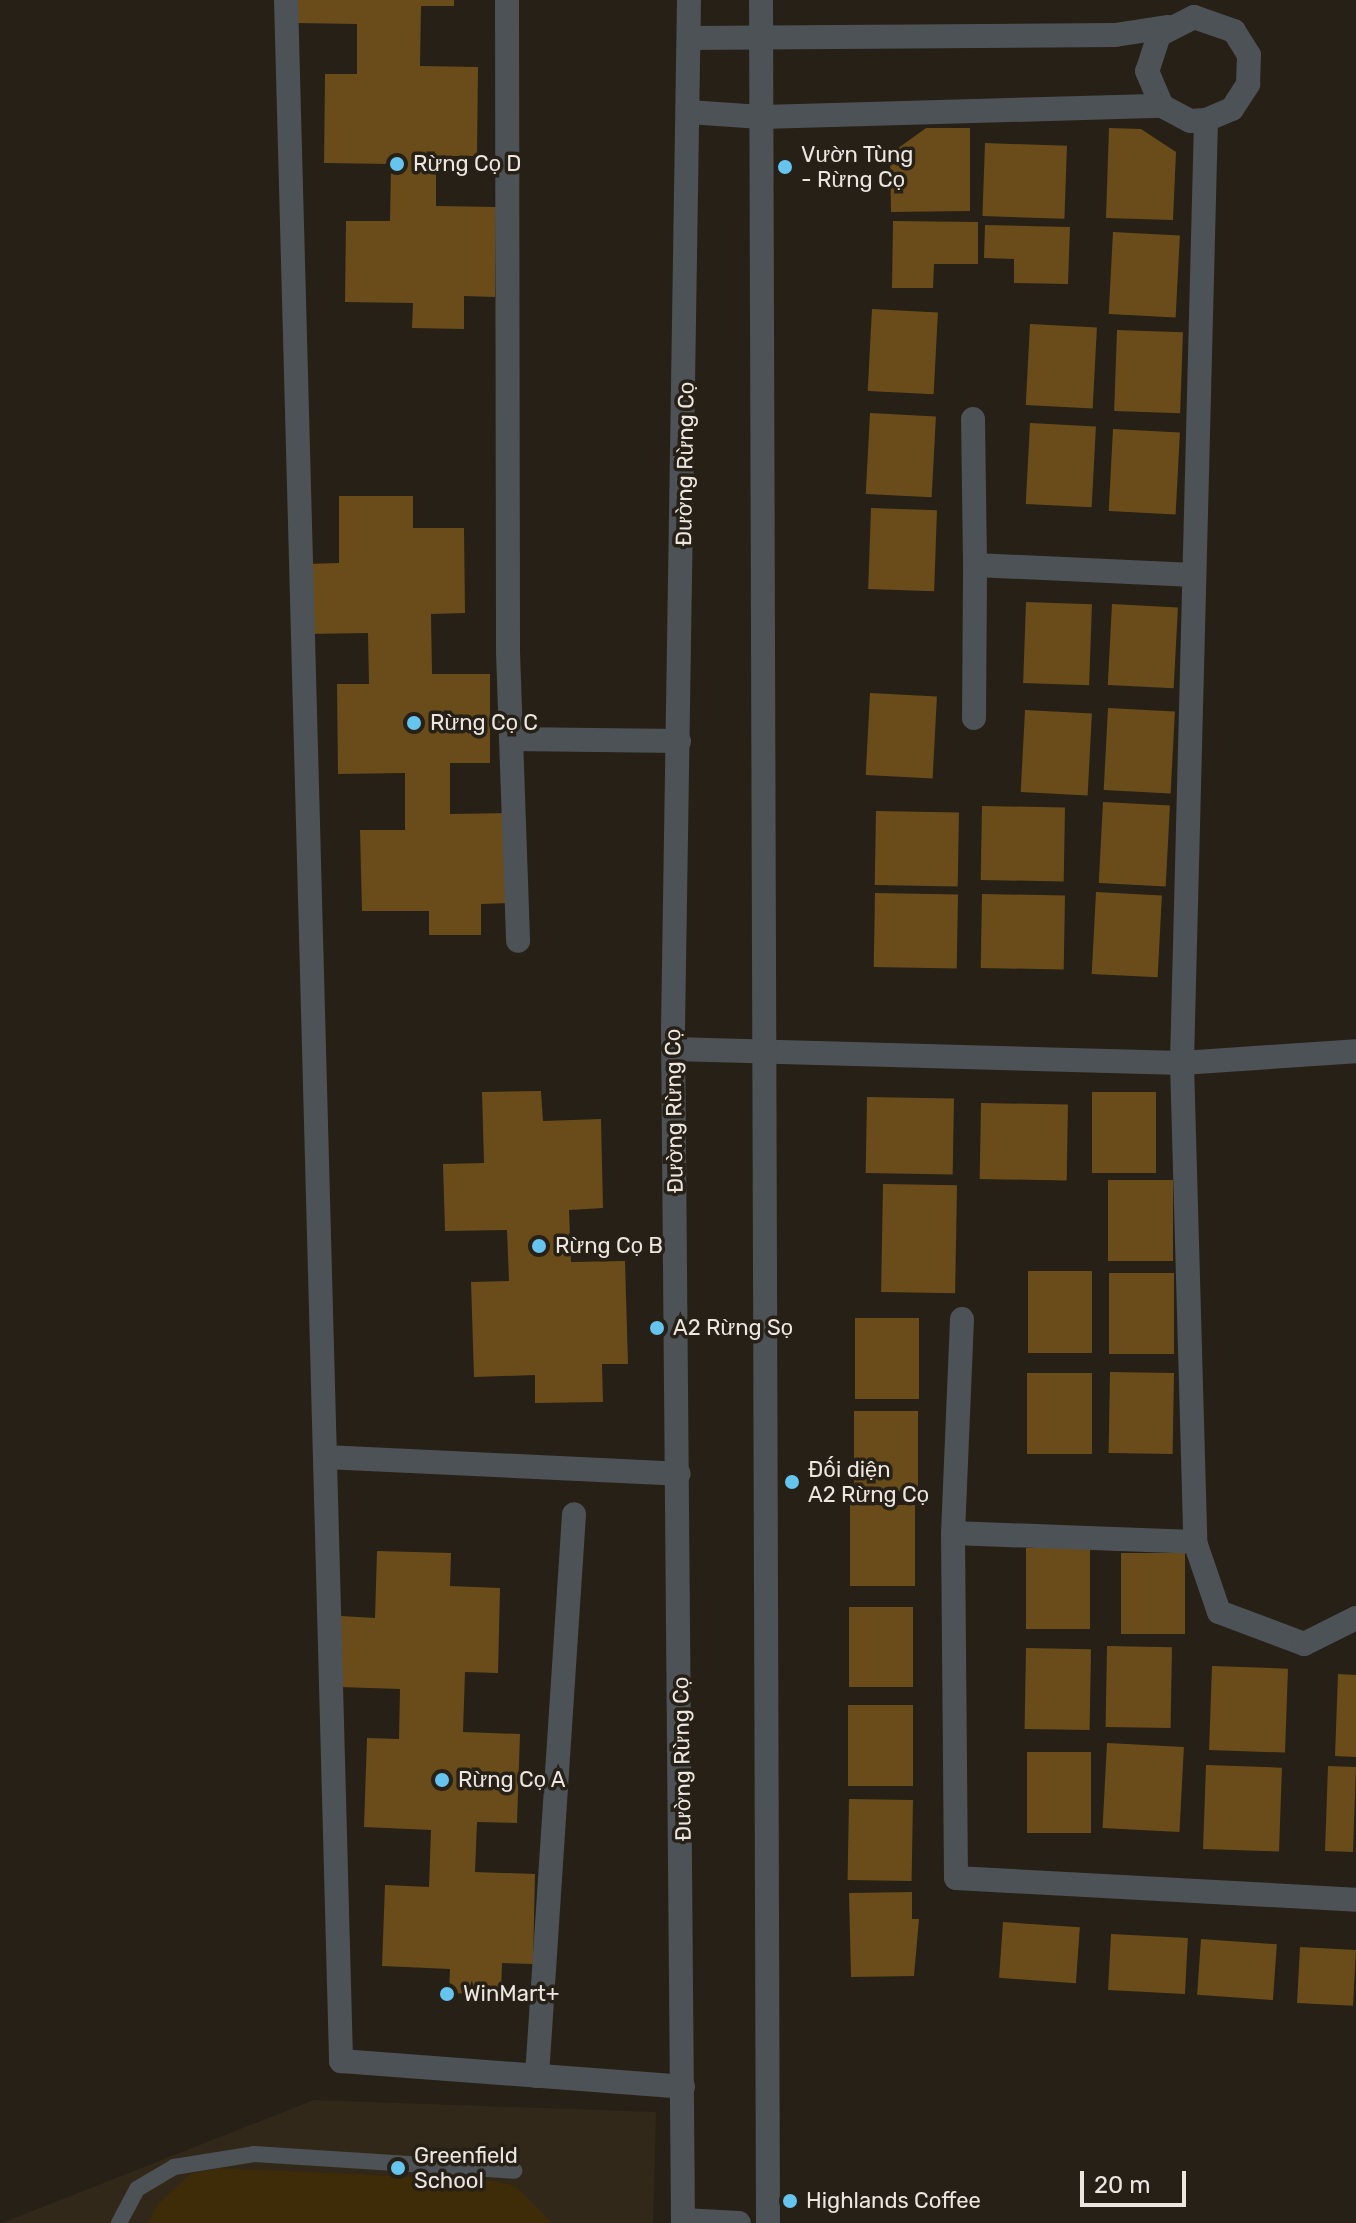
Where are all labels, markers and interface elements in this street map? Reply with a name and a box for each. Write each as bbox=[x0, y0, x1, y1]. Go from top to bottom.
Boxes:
place label: Vườn Tùng - Rừng Cọ bbox=[801, 141, 914, 192]
place label: Rừng Cọ D bbox=[413, 151, 521, 177]
marker: Rừng Cọ D bbox=[388, 155, 406, 173]
marker: Vườn Tùng - Rừng Cọ bbox=[776, 158, 794, 176]
street label: Đường Rừng Cọ bbox=[670, 382, 700, 546]
place label: Rừng Cọ C bbox=[430, 710, 538, 736]
marker: Rừng Cọ C bbox=[405, 714, 423, 732]
street label: Đường Rừng Cọ bbox=[659, 1029, 689, 1193]
place label: Rừng Cọ B bbox=[555, 1233, 663, 1259]
marker: Rừng Cọ B bbox=[530, 1237, 548, 1255]
place label: A2 Rừng Sọ bbox=[673, 1315, 793, 1341]
marker: A2 Rừng Sọ bbox=[648, 1319, 666, 1337]
place label: Đối diện A2 Rừng Cọ bbox=[808, 1456, 929, 1508]
marker: Đối diện A2 Rừng Cọ bbox=[783, 1473, 801, 1491]
street label: Đường Rừng Cọ bbox=[667, 1677, 697, 1841]
place label: Rừng Cọ A bbox=[458, 1767, 566, 1793]
marker: Rừng Cọ A bbox=[433, 1771, 451, 1789]
place label: WinMart+ bbox=[463, 1981, 560, 2007]
marker: WinMart+ bbox=[438, 1985, 456, 2003]
place label: Greenfield School bbox=[414, 2142, 518, 2194]
scale bar bbox=[1084, 2155, 1190, 2205]
marker: Greenfield School bbox=[389, 2159, 407, 2177]
text: 20 m bbox=[1094, 2171, 1151, 2199]
place label: Highlands Coffee bbox=[806, 2188, 981, 2214]
marker: Highlands Coffee bbox=[781, 2192, 799, 2210]

